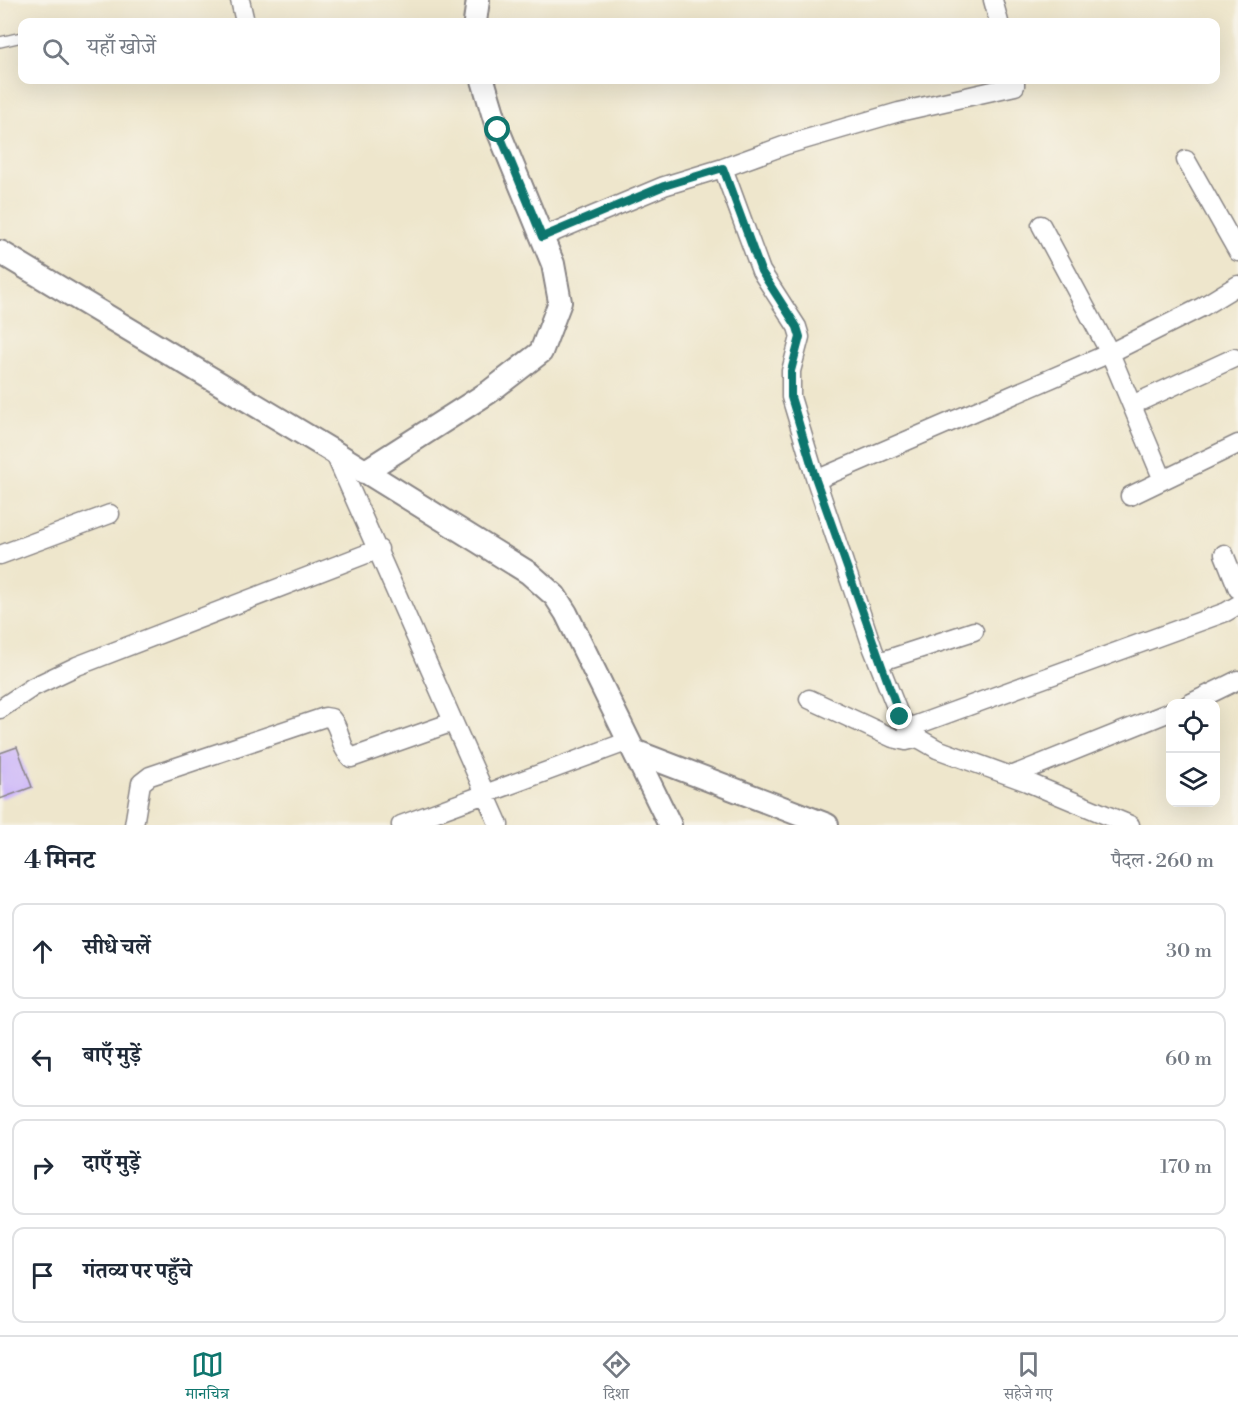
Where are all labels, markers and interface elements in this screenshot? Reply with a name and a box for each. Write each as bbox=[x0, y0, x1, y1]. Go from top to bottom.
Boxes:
search box bbox=[18, 18, 1220, 84]
text: यहाँ खोजें bbox=[87, 34, 156, 61]
icon: search bbox=[39, 35, 72, 68]
route start bbox=[484, 116, 510, 142]
map controls bbox=[1166, 699, 1220, 807]
button: locate bbox=[1166, 699, 1220, 753]
route end bbox=[886, 703, 912, 729]
button: layers bbox=[1166, 753, 1220, 807]
text: 4 मिनट bbox=[24, 844, 95, 876]
text: पैदल · 260 m bbox=[1111, 849, 1214, 874]
text: सीधे चलें bbox=[83, 934, 150, 961]
icon: ahead bbox=[26, 935, 59, 968]
text: 30 m bbox=[1166, 939, 1212, 964]
text: बाएँ मुड़ें bbox=[83, 1042, 141, 1069]
icon: left bbox=[26, 1043, 59, 1076]
text: 60 m bbox=[1165, 1047, 1212, 1072]
text: दाएँ मुड़ें bbox=[83, 1150, 140, 1177]
icon: right bbox=[26, 1151, 59, 1184]
text: 170 m bbox=[1160, 1155, 1212, 1180]
text: गंतव्य पर पहुँचे bbox=[83, 1258, 192, 1285]
icon: arrive bbox=[26, 1259, 59, 1292]
tab: मानचित्र bbox=[185, 1348, 229, 1409]
tab: दिशा bbox=[600, 1348, 633, 1409]
tab: सहेजे गए bbox=[1004, 1348, 1053, 1409]

